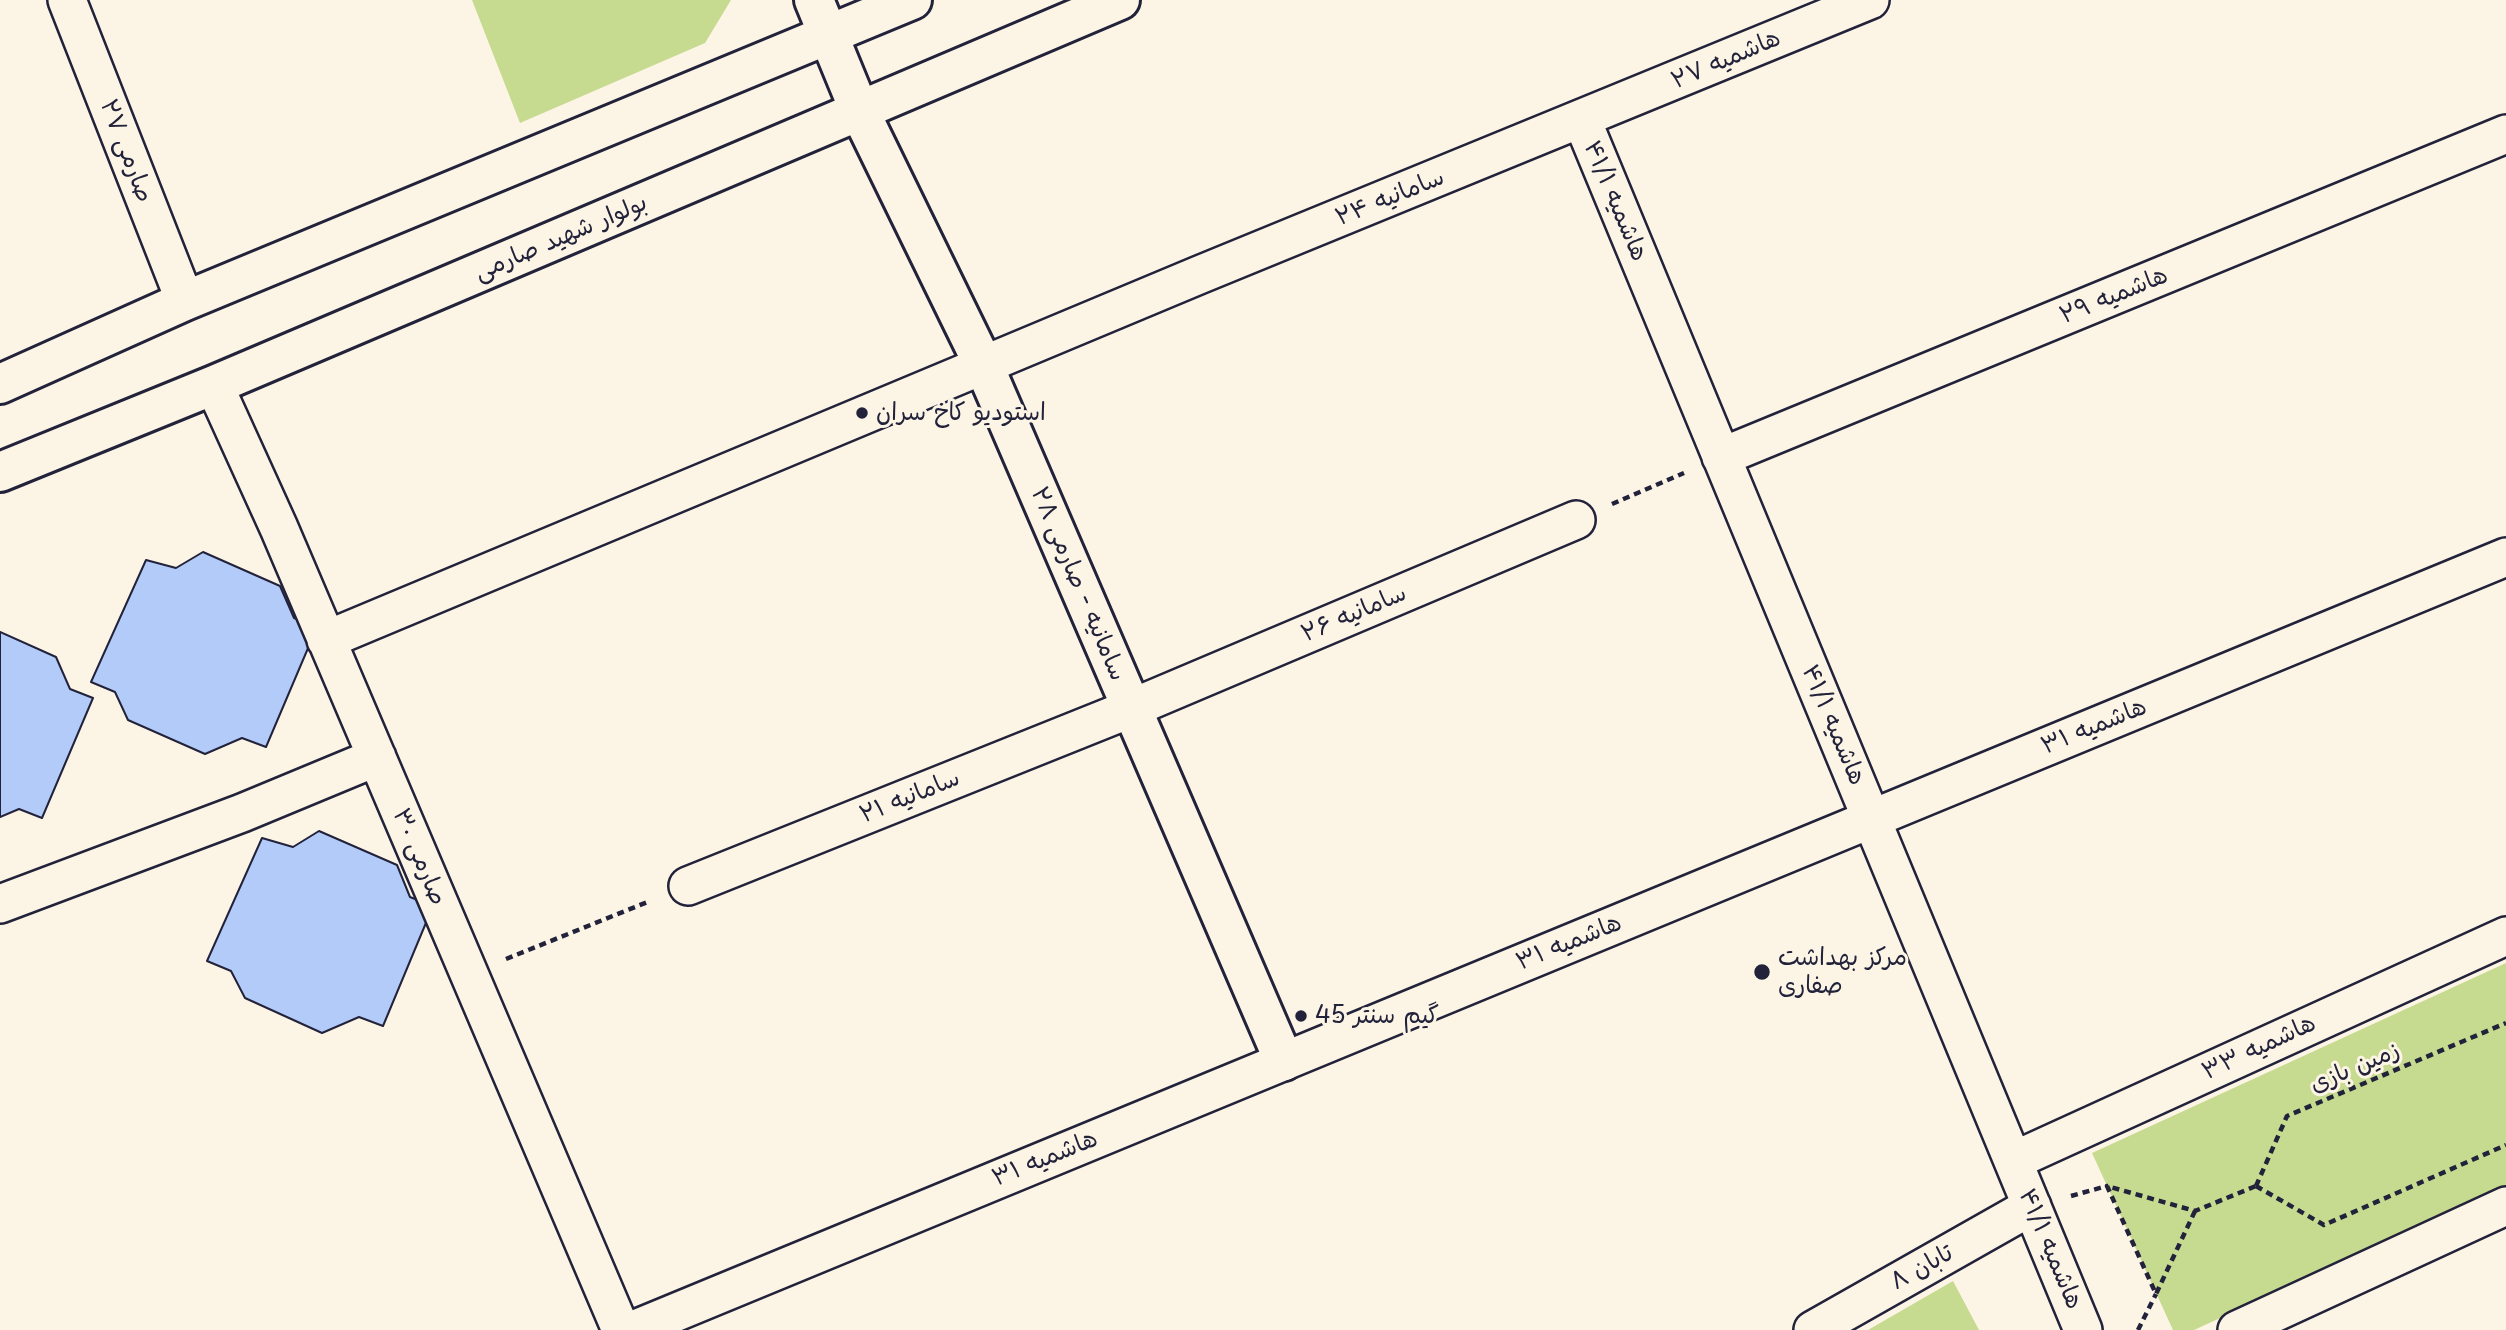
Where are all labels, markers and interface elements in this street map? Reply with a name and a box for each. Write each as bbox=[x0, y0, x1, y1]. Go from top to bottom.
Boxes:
street label: هاشمیه ۲۷ bbox=[1667, 24, 1785, 96]
street label: صارمی ۲۷ bbox=[93, 95, 159, 207]
street label: هاشمیه ۴۱/۱ bbox=[1577, 136, 1653, 266]
street label: سامانیه ۲۴ bbox=[1331, 163, 1449, 233]
street label: بولوار شهید صارمی bbox=[470, 189, 652, 287]
street label: هاشمیه ۲۹ bbox=[2056, 261, 2172, 331]
place label: استودیو کاخ سران bbox=[876, 399, 1046, 427]
marker: استودیو کاخ سران bbox=[854, 405, 870, 421]
street label: سامانیه - صارمی ۲۸ bbox=[1024, 483, 1132, 685]
street label: سامانیه ۲۶ bbox=[1297, 579, 1411, 649]
street label: هاشمیه ۴۱/۱ bbox=[1795, 660, 1871, 790]
street label: هاشمیه ۳۱ bbox=[2037, 693, 2151, 761]
street label: سامانیه ۲۱ bbox=[856, 764, 964, 830]
street label: صارمی ۳۰ bbox=[386, 804, 452, 910]
street label: هاشمیه ۳۱ bbox=[1512, 909, 1626, 977]
place label: مرکز بهداشت صفاری bbox=[1778, 944, 1907, 1000]
marker: مرکز بهداشت صفاری bbox=[1752, 962, 1772, 982]
place label: گیم سنتر 45 bbox=[1315, 1002, 1439, 1030]
marker: گیم سنتر 45 bbox=[1293, 1008, 1309, 1024]
street label: هاشمیه ۳۳ bbox=[2198, 1009, 2320, 1087]
street label: زمین بازی bbox=[2306, 1036, 2404, 1100]
street label: هاشمیه ۳۱ bbox=[988, 1125, 1102, 1193]
street label: هاشمیه ۴۱/۱ bbox=[2012, 1184, 2088, 1314]
street label: تابان ۸ bbox=[1886, 1239, 1958, 1297]

